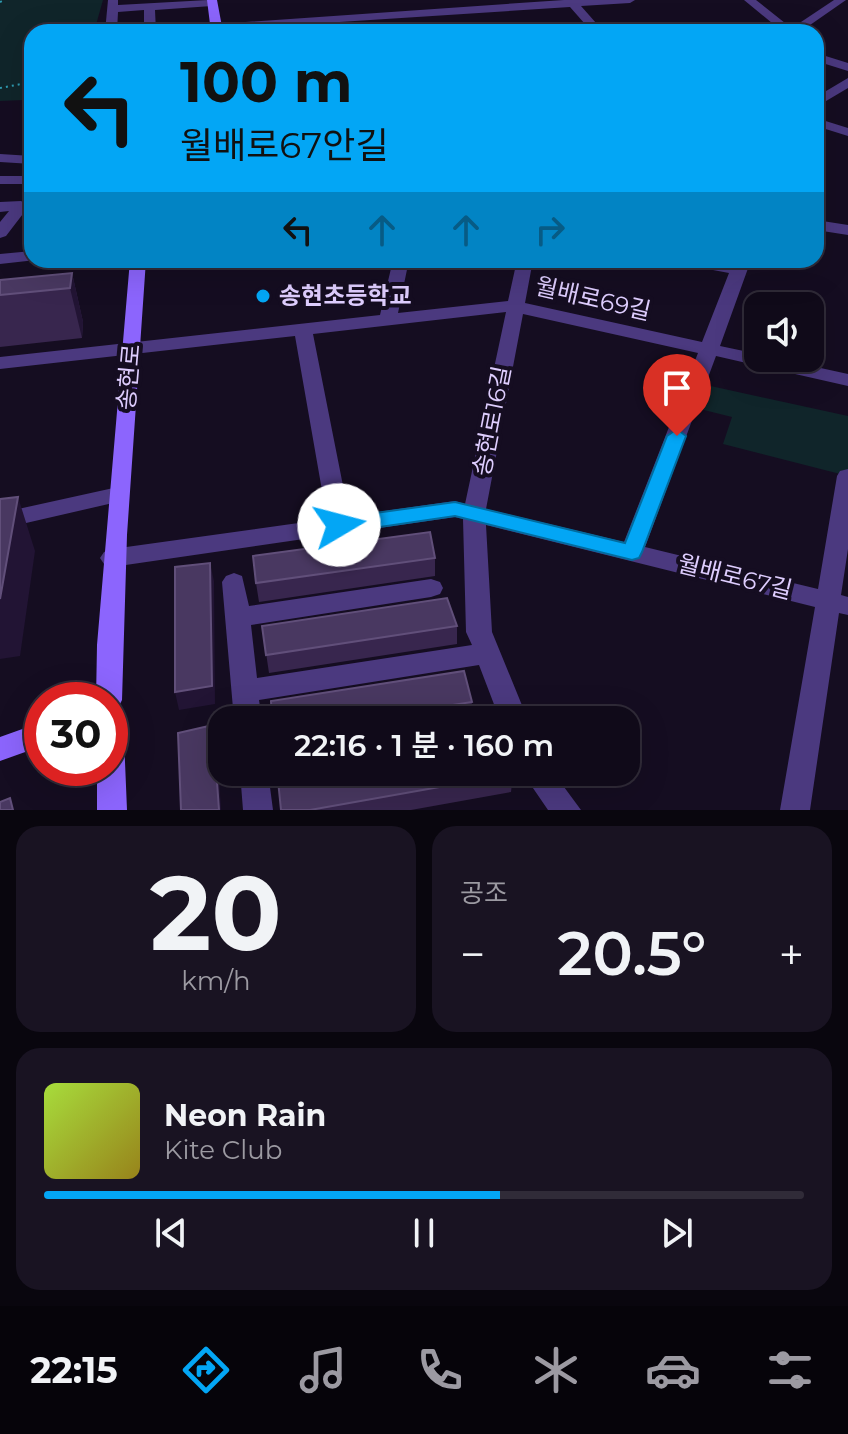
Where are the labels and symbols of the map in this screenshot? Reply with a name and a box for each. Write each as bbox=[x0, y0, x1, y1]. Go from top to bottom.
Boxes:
street label: 월배로69길 bbox=[533, 271, 654, 326]
place label: 송현초등학교 bbox=[279, 281, 411, 310]
marker: 송현초등학교 bbox=[254, 287, 272, 305]
street label: 송현로 bbox=[111, 343, 146, 411]
pin bbox=[643, 354, 711, 436]
street label: 송현로16길 bbox=[467, 363, 516, 478]
position arrow bbox=[297, 483, 381, 567]
street label: 월배로67길 bbox=[675, 548, 795, 605]
speed limit sign: 30 bbox=[24, 682, 128, 786]

